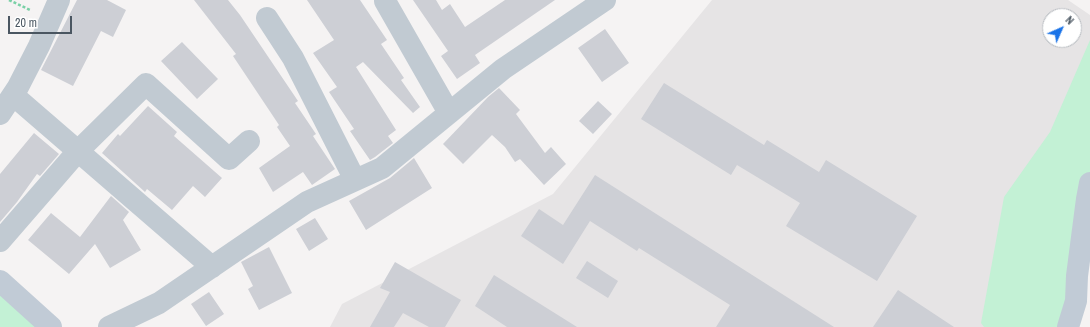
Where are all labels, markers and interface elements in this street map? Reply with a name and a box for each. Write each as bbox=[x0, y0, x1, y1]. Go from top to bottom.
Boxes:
scale bar bbox=[10, 8, 74, 34]
north arrow bbox=[1042, 8, 1082, 48]
text: N bbox=[1063, 13, 1077, 27]
text: 20 m bbox=[15, 15, 37, 31]

